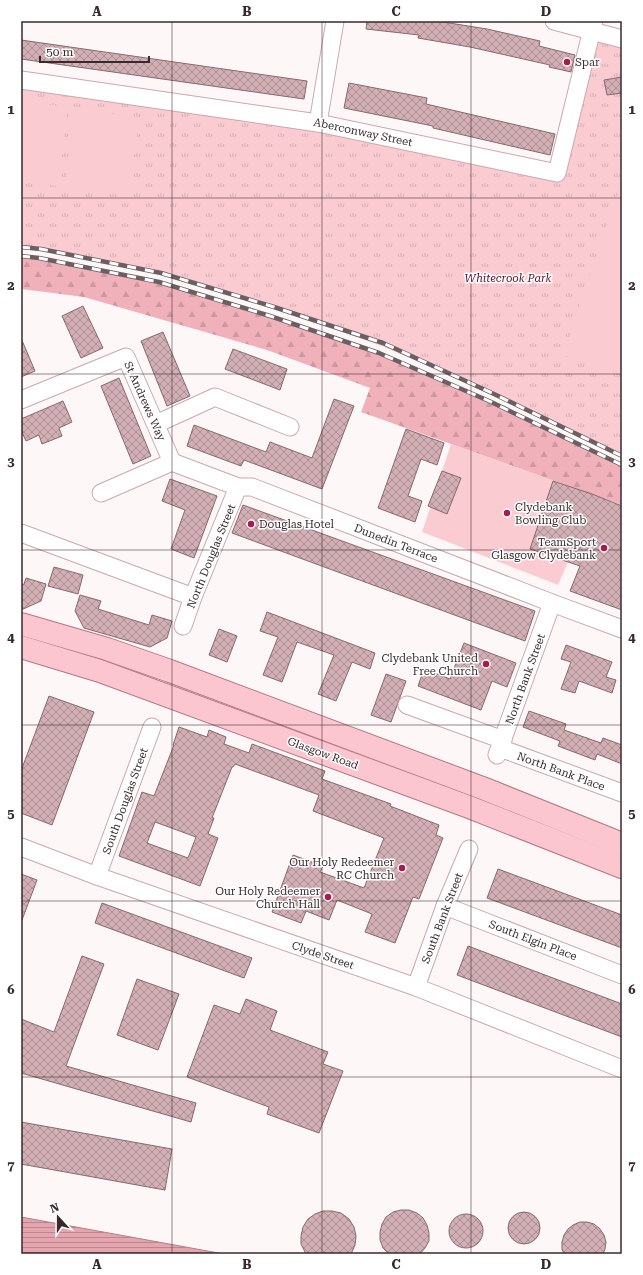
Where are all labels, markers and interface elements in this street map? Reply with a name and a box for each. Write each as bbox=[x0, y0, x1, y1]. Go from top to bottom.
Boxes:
text: A bbox=[92, 4, 102, 19]
text: B bbox=[242, 4, 252, 19]
text: C bbox=[391, 4, 401, 19]
text: D bbox=[541, 4, 551, 19]
scale bar bbox=[40, 38, 149, 64]
text: 50 m bbox=[46, 45, 73, 59]
place label: Spar bbox=[575, 56, 600, 69]
marker: Spar bbox=[562, 57, 572, 67]
text: 1 bbox=[7, 102, 15, 117]
text: 1 bbox=[628, 102, 636, 117]
street label: Aberconway Street bbox=[312, 116, 414, 149]
park label: Whitecrook Park bbox=[465, 272, 551, 285]
text: 2 bbox=[7, 278, 15, 293]
text: 2 bbox=[628, 278, 636, 293]
street label: St Andrews Way bbox=[121, 359, 168, 443]
text: 3 bbox=[7, 454, 15, 469]
text: 3 bbox=[628, 454, 636, 469]
place label: Clydebank Bowling Club bbox=[515, 501, 586, 527]
street label: North Douglas Street bbox=[185, 502, 238, 610]
marker: Clydebank Bowling Club bbox=[502, 508, 512, 518]
place label: Douglas Hotel bbox=[259, 518, 335, 531]
marker: Douglas Hotel bbox=[246, 519, 256, 529]
street label: Dunedin Terrace bbox=[352, 522, 440, 565]
place label: TeamSport Glasgow Clydebank bbox=[491, 536, 596, 562]
marker: TeamSport Glasgow Clydebank bbox=[599, 543, 609, 553]
text: 4 bbox=[7, 630, 15, 645]
text: 4 bbox=[628, 630, 636, 645]
street label: North Bank Street bbox=[503, 632, 548, 726]
place label: Clydebank United Free Church bbox=[381, 652, 478, 678]
marker: Clydebank United Free Church bbox=[481, 659, 491, 669]
street label: Glasgow Road bbox=[286, 735, 360, 772]
street label: South Douglas Street bbox=[100, 746, 151, 856]
street label: North Bank Place bbox=[515, 750, 607, 793]
text: 5 bbox=[7, 806, 15, 821]
text: 5 bbox=[628, 806, 636, 821]
place label: Our Holy Redeemer RC Church bbox=[289, 856, 394, 882]
marker: Our Holy Redeemer RC Church bbox=[397, 863, 407, 873]
street label: South Bank Street bbox=[419, 871, 466, 965]
place label: Our Holy Redeemer Church Hall bbox=[215, 885, 321, 911]
marker: Our Holy Redeemer Church Hall bbox=[323, 892, 333, 902]
street label: South Elgin Place bbox=[487, 918, 579, 963]
street label: Clyde Street bbox=[290, 939, 356, 972]
text: 6 bbox=[7, 982, 15, 997]
text: 6 bbox=[628, 982, 636, 997]
text: 7 bbox=[7, 1158, 15, 1173]
text: 7 bbox=[628, 1158, 636, 1173]
north arrow bbox=[38, 1197, 78, 1237]
text: N bbox=[48, 1200, 61, 1216]
text: A bbox=[92, 1257, 102, 1272]
text: B bbox=[242, 1257, 252, 1272]
text: C bbox=[391, 1257, 401, 1272]
text: D bbox=[541, 1257, 551, 1272]

